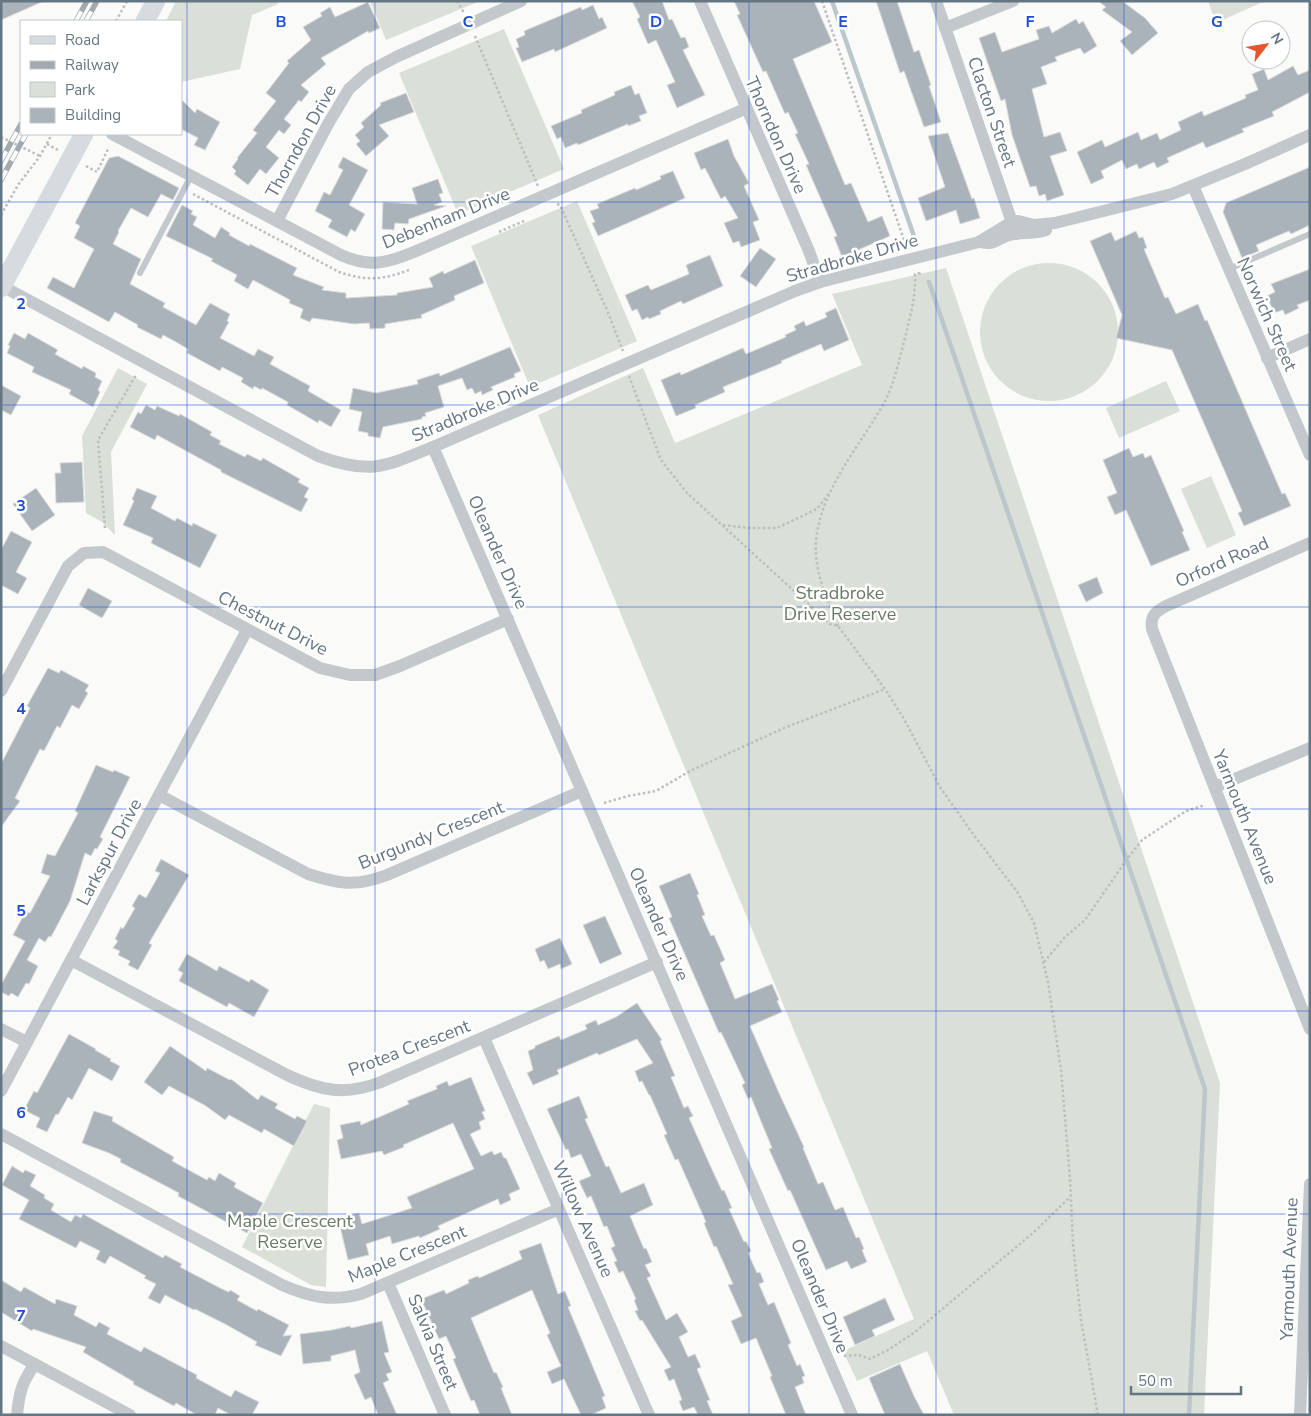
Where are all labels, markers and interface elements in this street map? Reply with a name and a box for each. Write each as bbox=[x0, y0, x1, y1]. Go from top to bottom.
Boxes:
text: B bbox=[275, 11, 287, 33]
text: C bbox=[463, 11, 474, 33]
text: D bbox=[650, 11, 662, 33]
text: E bbox=[838, 11, 848, 33]
text: F bbox=[1026, 11, 1035, 33]
text: G bbox=[1211, 11, 1223, 33]
legend bbox=[20, 20, 182, 135]
north arrow bbox=[1241, 20, 1291, 70]
text: N bbox=[1266, 29, 1288, 48]
text: Road bbox=[65, 30, 100, 50]
street label: Clacton Street bbox=[962, 53, 1022, 171]
text: Railway bbox=[65, 55, 119, 75]
street label: Thorndon Drive bbox=[739, 73, 813, 197]
text: Park bbox=[65, 80, 95, 100]
street label: Thorndon Drive bbox=[260, 80, 342, 202]
text: Building bbox=[65, 105, 121, 125]
street label: Debenham Drive bbox=[379, 181, 513, 255]
street label: Stradbroke Drive bbox=[783, 228, 921, 288]
street label: Norwich Street bbox=[1231, 253, 1303, 375]
text: 2 bbox=[16, 293, 26, 315]
street label: Stradbroke Drive bbox=[408, 372, 542, 448]
street label: Oleander Drive bbox=[462, 491, 534, 613]
text: 3 bbox=[16, 495, 26, 517]
street label: Orford Road bbox=[1172, 531, 1272, 593]
park label: Stradbroke Drive Reserve bbox=[784, 581, 896, 626]
street label: Chestnut Drive bbox=[214, 585, 332, 661]
text: 4 bbox=[16, 698, 26, 720]
street label: Yarmouth Avenue bbox=[1207, 745, 1283, 888]
street label: Larkspur Drive bbox=[71, 794, 147, 910]
street label: Burgundy Crescent bbox=[355, 795, 508, 875]
street label: Oleander Drive bbox=[623, 863, 695, 985]
text: 5 bbox=[16, 900, 26, 922]
street label: Protea Crescent bbox=[345, 1014, 474, 1082]
text: 6 bbox=[16, 1102, 26, 1124]
street label: Willow Avenue bbox=[547, 1157, 619, 1281]
street label: Yarmouth Avenue bbox=[1274, 1197, 1303, 1342]
park label: Maple Crescent Reserve bbox=[227, 1209, 354, 1254]
street label: Maple Crescent bbox=[344, 1219, 470, 1289]
street label: Oleander Drive bbox=[785, 1235, 855, 1357]
street label: Salvia Street bbox=[402, 1290, 464, 1394]
text: 7 bbox=[16, 1305, 26, 1327]
scale bar bbox=[1131, 1364, 1241, 1396]
text: 50 m bbox=[1138, 1371, 1173, 1391]

